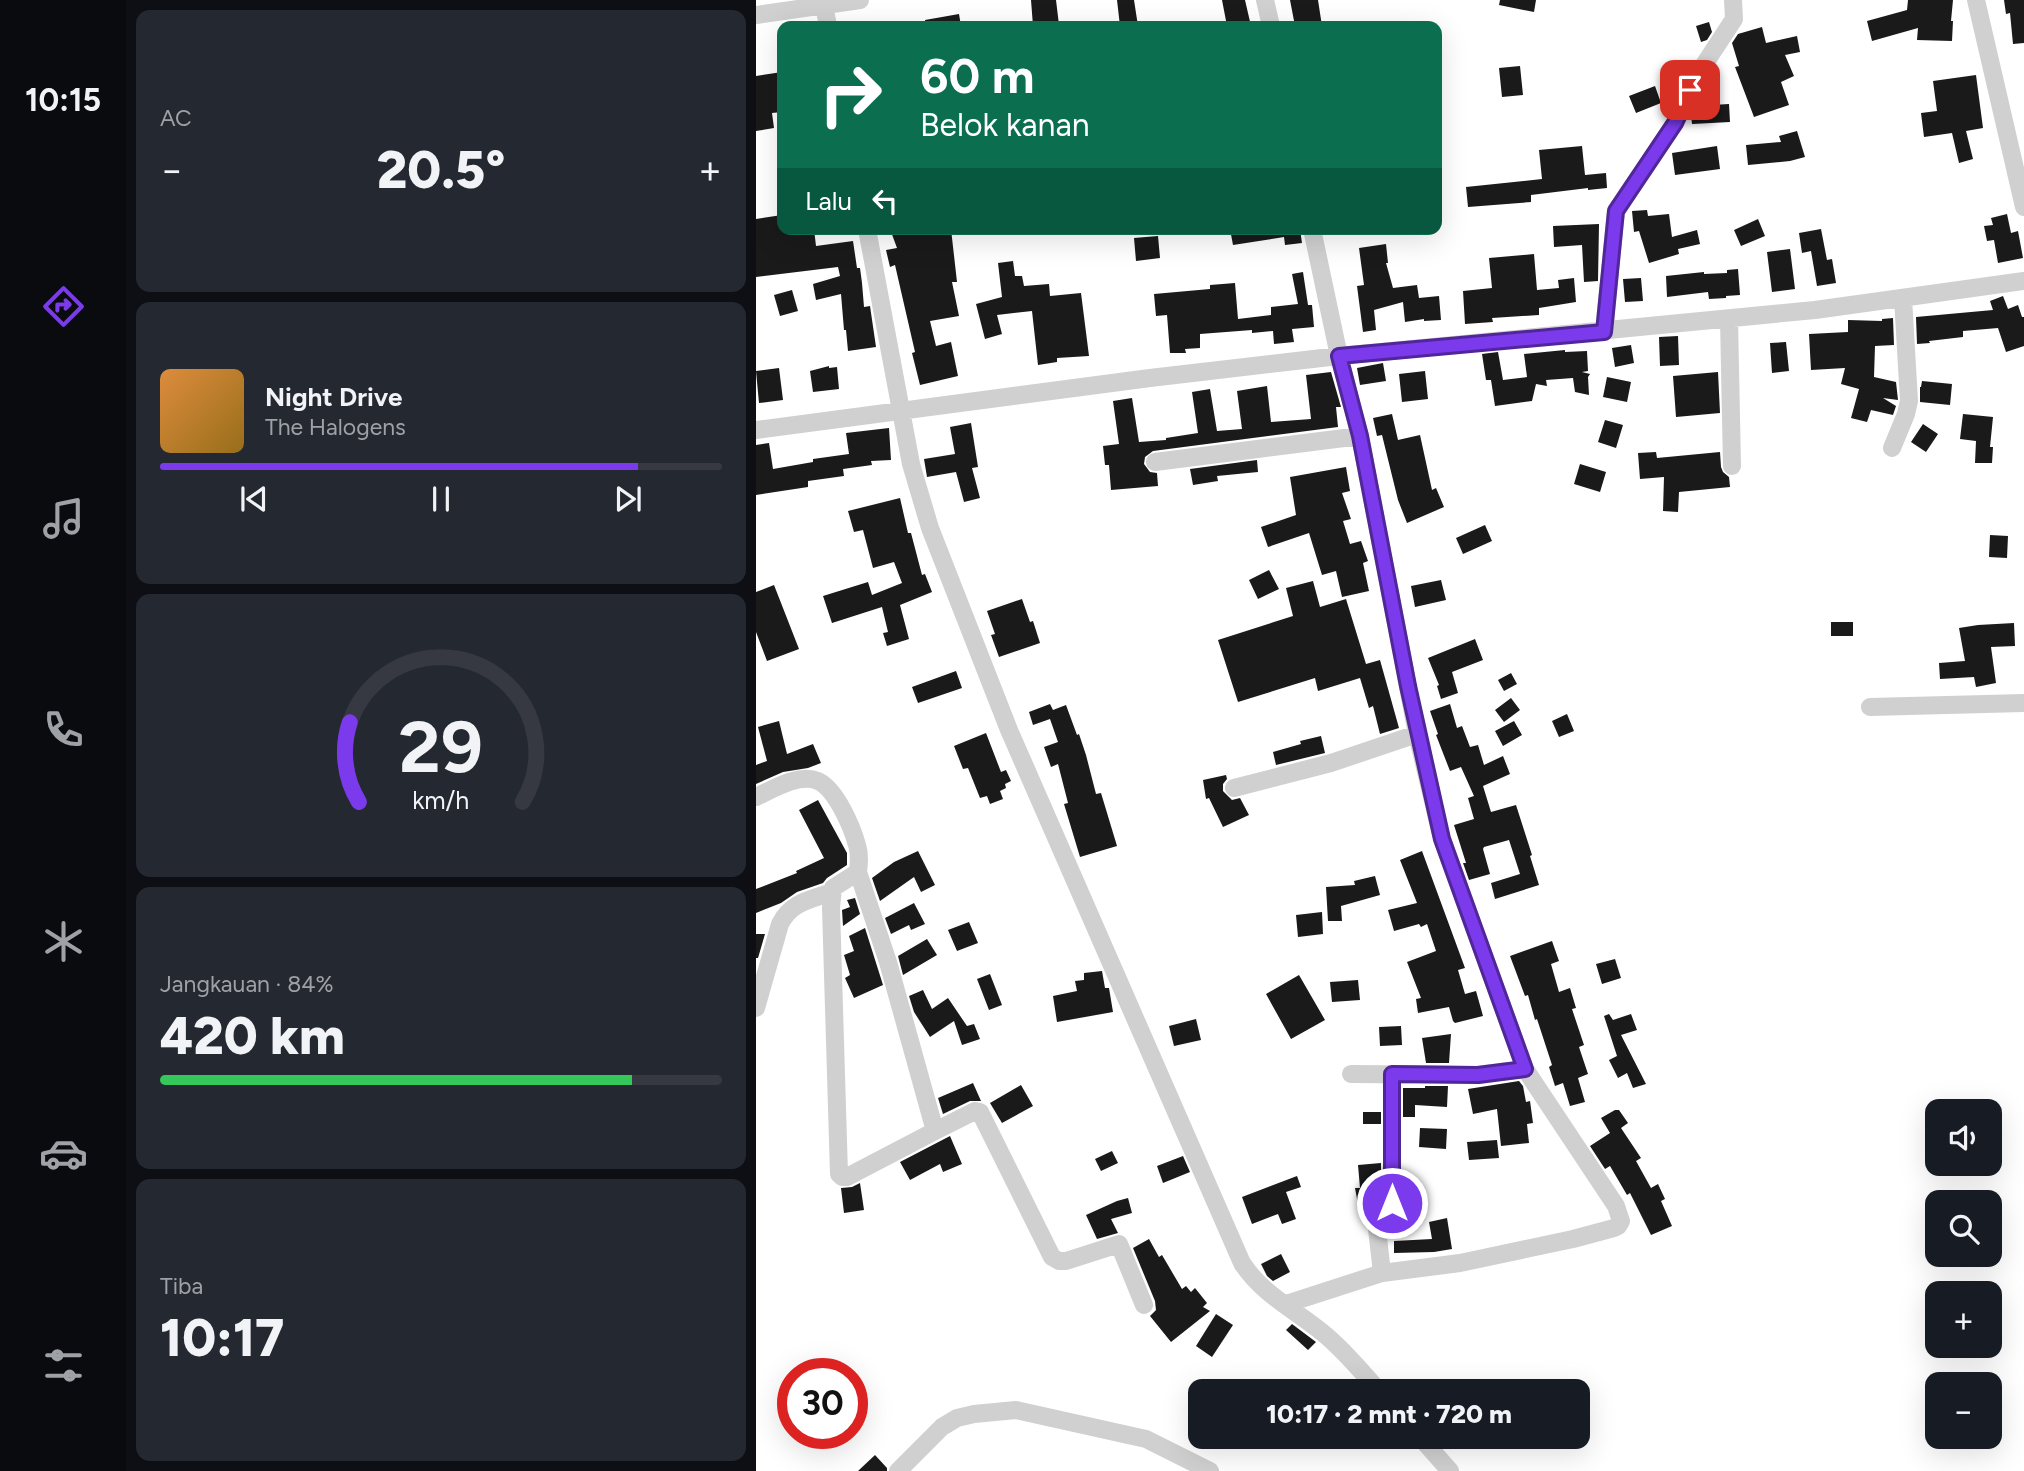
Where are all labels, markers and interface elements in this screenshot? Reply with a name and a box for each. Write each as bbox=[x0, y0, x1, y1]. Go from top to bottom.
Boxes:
text: 60 m bbox=[920, 46, 1035, 105]
icon: right bbox=[805, 49, 896, 140]
pin bbox=[1660, 60, 1720, 120]
icon: arrive bbox=[1671, 71, 1709, 109]
text: 10:15 bbox=[25, 81, 101, 119]
text: AC bbox=[160, 104, 192, 132]
text: Belok kanan bbox=[920, 106, 1090, 144]
text: 20.5° bbox=[377, 139, 505, 201]
text: − bbox=[160, 147, 184, 193]
text: + bbox=[698, 147, 722, 193]
icon: left bbox=[866, 182, 904, 220]
text: Lalu bbox=[805, 185, 852, 217]
icon: directions bbox=[39, 282, 88, 331]
text: Night Drive bbox=[265, 381, 402, 413]
text: The Halogens bbox=[265, 413, 406, 441]
icon: previous bbox=[235, 480, 273, 518]
icon: pause bbox=[422, 480, 460, 518]
icon: next bbox=[609, 480, 647, 518]
icon: music bbox=[39, 494, 88, 543]
text: 29 bbox=[399, 703, 483, 790]
icon: phone bbox=[39, 705, 88, 754]
text: km/h bbox=[412, 784, 470, 814]
icon: climate bbox=[39, 917, 88, 966]
text: Jangkauan · 84% bbox=[160, 970, 334, 998]
text: 420 km bbox=[160, 1005, 345, 1067]
map controls bbox=[1925, 1099, 2002, 1449]
button: sound bbox=[1925, 1099, 2002, 1176]
icon: car bbox=[39, 1129, 88, 1178]
position arrow bbox=[1355, 1166, 1429, 1240]
button: search bbox=[1925, 1190, 2002, 1267]
text: Tiba bbox=[160, 1272, 203, 1300]
button: + bbox=[1925, 1281, 2002, 1358]
text: 10:17 bbox=[160, 1307, 284, 1369]
icon: filters bbox=[39, 1341, 88, 1390]
speed limit sign: 30 bbox=[777, 1358, 868, 1449]
button: − bbox=[1925, 1372, 2002, 1449]
text: 10:17 · 2 mnt · 720 m bbox=[1266, 1398, 1512, 1430]

